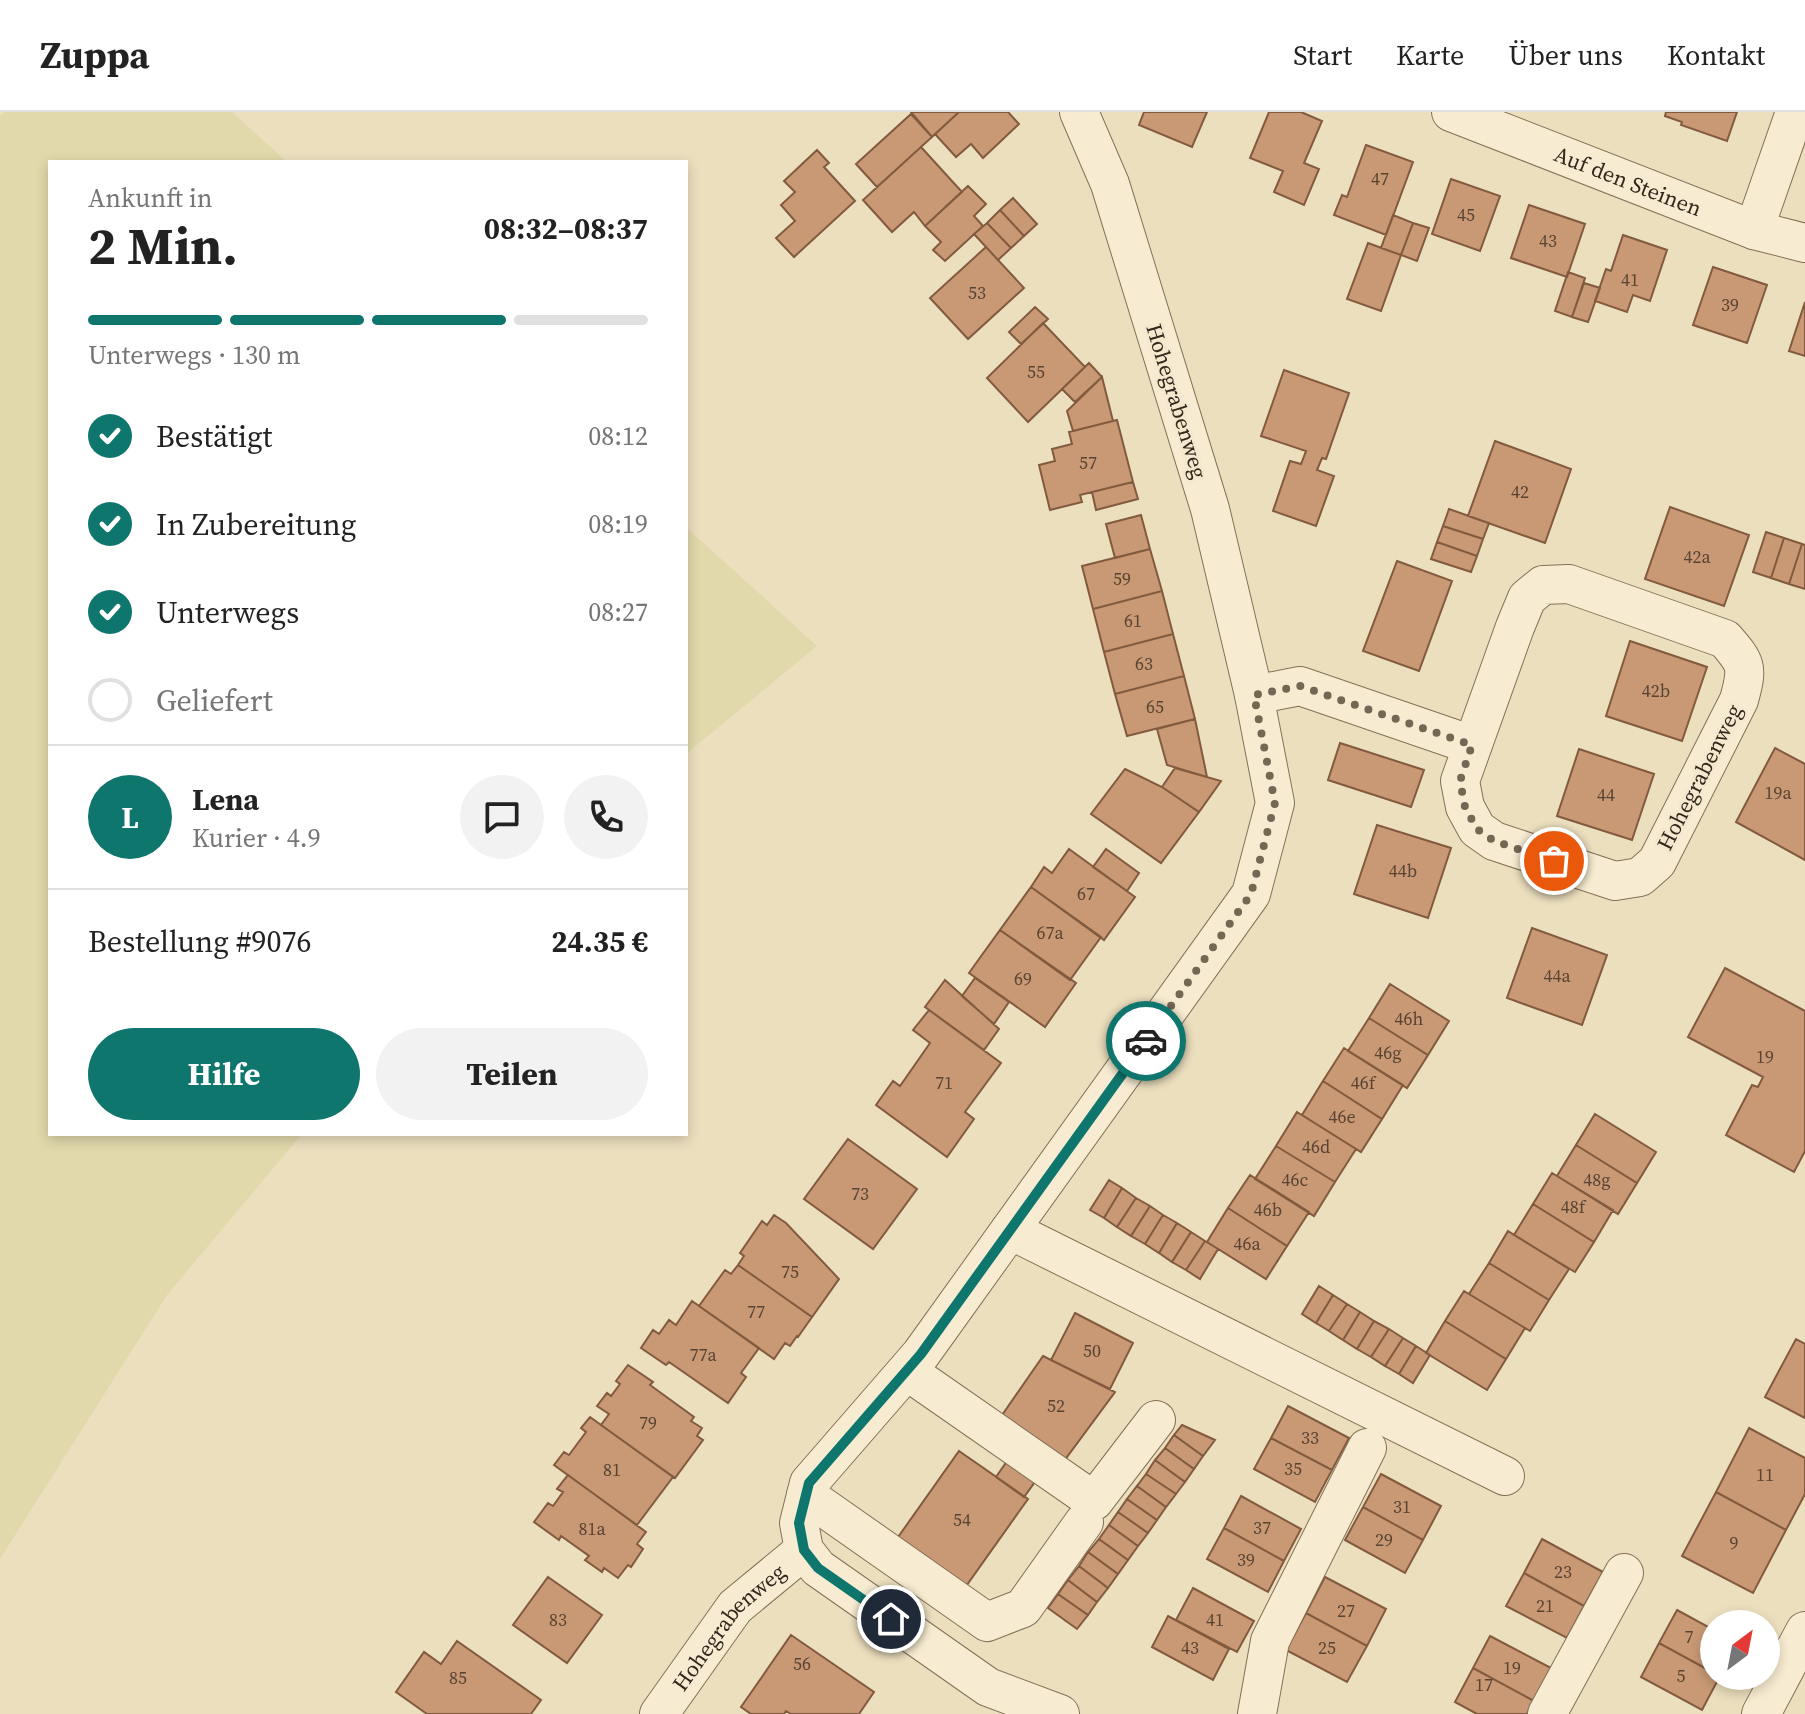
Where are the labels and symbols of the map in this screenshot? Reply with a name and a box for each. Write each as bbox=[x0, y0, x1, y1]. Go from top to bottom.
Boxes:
street label: Auf den Steinen bbox=[1550, 139, 1706, 223]
house number: 47 bbox=[1371, 166, 1389, 191]
house number: 45 bbox=[1457, 202, 1475, 227]
house number: 43 bbox=[1539, 228, 1557, 253]
house number: 41 bbox=[1621, 267, 1639, 292]
house number: 53 bbox=[968, 280, 986, 305]
house number: 39 bbox=[1721, 292, 1739, 317]
street label: Hohegrabenweg bbox=[1139, 320, 1215, 482]
house number: 55 bbox=[1027, 359, 1045, 384]
house number: 57 bbox=[1079, 450, 1097, 475]
house number: 42 bbox=[1511, 479, 1529, 504]
house number: 42a bbox=[1683, 544, 1711, 569]
house number: 59 bbox=[1113, 566, 1131, 591]
house number: 61 bbox=[1124, 608, 1142, 633]
house number: 63 bbox=[1135, 651, 1153, 676]
house number: 42b bbox=[1642, 678, 1670, 703]
house number: 65 bbox=[1146, 694, 1164, 719]
street label: Hohegrabenweg bbox=[1649, 699, 1749, 855]
house number: 19a bbox=[1764, 780, 1792, 805]
house number: 44 bbox=[1597, 782, 1615, 807]
pin bbox=[1520, 827, 1588, 895]
house number: 44b bbox=[1389, 858, 1417, 883]
house number: 67 bbox=[1077, 881, 1095, 906]
house number: 67a bbox=[1036, 920, 1064, 945]
house number: 44a bbox=[1543, 963, 1571, 988]
house number: 69 bbox=[1014, 966, 1032, 991]
courier bbox=[1106, 1001, 1186, 1081]
house number: 46h bbox=[1395, 1006, 1424, 1031]
house number: 46g bbox=[1374, 1040, 1402, 1065]
house number: 19 bbox=[1756, 1044, 1774, 1069]
house number: 71 bbox=[935, 1070, 953, 1095]
house number: 46f bbox=[1351, 1070, 1377, 1095]
house number: 46e bbox=[1328, 1104, 1356, 1129]
house number: 46d bbox=[1302, 1134, 1330, 1159]
house number: 46c bbox=[1282, 1167, 1309, 1192]
house number: 48g bbox=[1583, 1167, 1611, 1192]
house number: 73 bbox=[851, 1181, 869, 1206]
house number: 48f bbox=[1561, 1194, 1587, 1219]
house number: 46b bbox=[1254, 1197, 1282, 1222]
house number: 46a bbox=[1233, 1231, 1261, 1256]
house number: 75 bbox=[781, 1259, 799, 1284]
house number: 77 bbox=[747, 1299, 765, 1324]
house number: 50 bbox=[1083, 1338, 1101, 1363]
house number: 77a bbox=[689, 1342, 717, 1367]
house number: 52 bbox=[1047, 1393, 1065, 1418]
house number: 79 bbox=[639, 1410, 657, 1435]
house number: 33 bbox=[1301, 1425, 1319, 1450]
house number: 35 bbox=[1284, 1456, 1302, 1481]
house number: 81 bbox=[603, 1457, 621, 1482]
house number: 11 bbox=[1756, 1462, 1774, 1487]
house number: 31 bbox=[1393, 1494, 1411, 1519]
house number: 54 bbox=[953, 1507, 971, 1532]
house number: 37 bbox=[1253, 1515, 1271, 1540]
house number: 81a bbox=[578, 1516, 606, 1541]
house number: 29 bbox=[1375, 1527, 1393, 1552]
house number: 9 bbox=[1730, 1530, 1739, 1555]
house number: 39 bbox=[1237, 1547, 1255, 1572]
street label: Hohegrabenweg bbox=[665, 1557, 792, 1697]
house number: 23 bbox=[1554, 1559, 1572, 1584]
pin bbox=[857, 1585, 925, 1653]
house number: 21 bbox=[1536, 1593, 1554, 1618]
house number: 27 bbox=[1337, 1598, 1355, 1623]
house number: 83 bbox=[549, 1607, 567, 1632]
house number: 41 bbox=[1206, 1607, 1224, 1632]
north arrow bbox=[1700, 1610, 1780, 1690]
house number: 7 bbox=[1685, 1624, 1694, 1649]
house number: 43 bbox=[1181, 1635, 1199, 1660]
house number: 25 bbox=[1318, 1635, 1336, 1660]
house number: 56 bbox=[793, 1651, 811, 1676]
house number: 19 bbox=[1503, 1655, 1521, 1680]
house number: 5 bbox=[1677, 1663, 1686, 1688]
house number: 85 bbox=[449, 1665, 467, 1690]
house number: 17 bbox=[1475, 1672, 1493, 1697]

